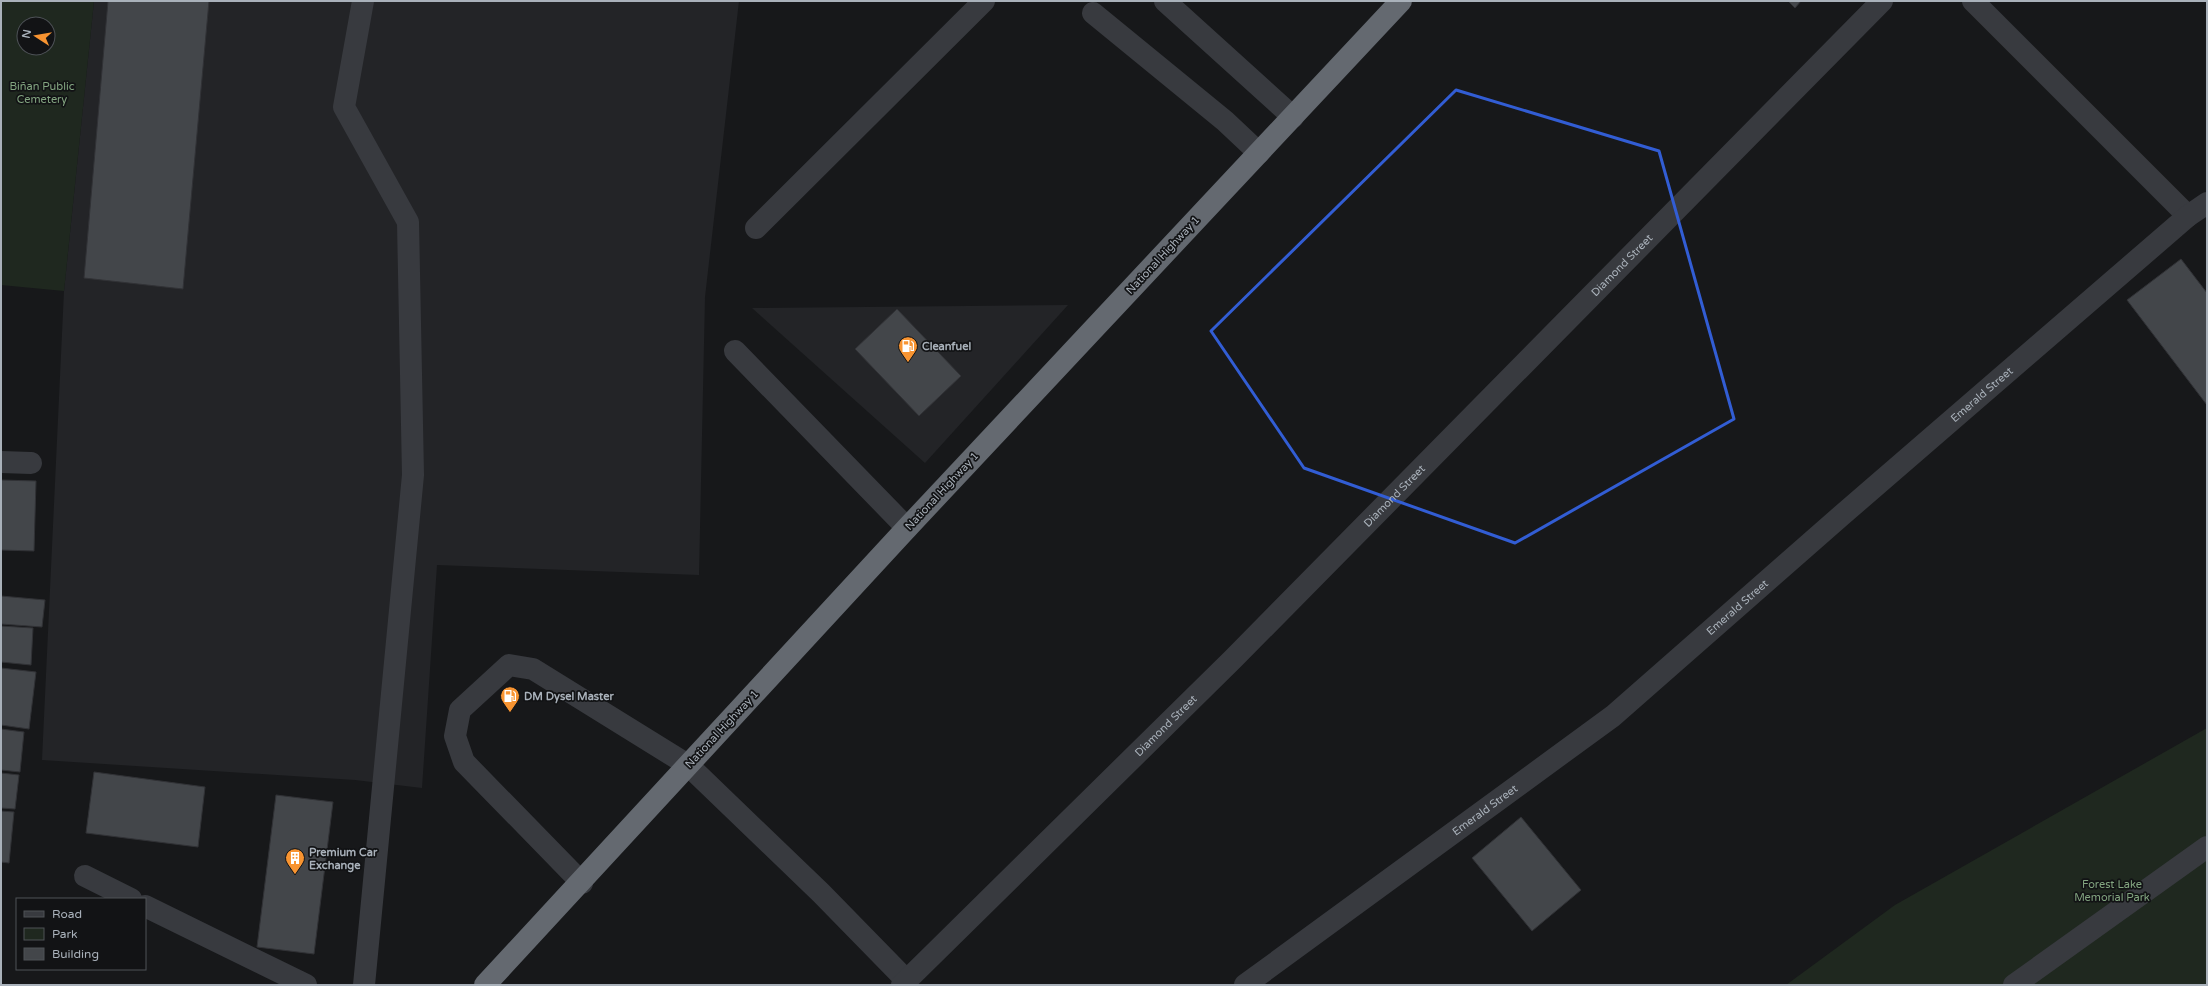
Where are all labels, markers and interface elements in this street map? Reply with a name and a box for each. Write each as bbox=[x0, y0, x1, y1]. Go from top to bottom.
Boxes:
north arrow bbox=[16, 16, 56, 56]
text: N bbox=[19, 28, 34, 40]
park label: Biñan Public Cemetery bbox=[9, 80, 75, 106]
street label: National Highway 1 bbox=[1124, 213, 1202, 297]
street label: Diamond Street bbox=[1588, 231, 1655, 299]
fuel station icon: Cleanfuel bbox=[897, 335, 919, 363]
place label: Cleanfuel bbox=[922, 340, 971, 353]
street label: Emerald Street bbox=[1948, 364, 2015, 425]
street label: National Highway 1 bbox=[903, 449, 981, 533]
street label: Diamond Street bbox=[1361, 462, 1427, 529]
street label: Emerald Street bbox=[1704, 577, 1771, 638]
fuel station icon: DM Dysel Master bbox=[499, 685, 521, 713]
street label: National Highway 1 bbox=[683, 687, 761, 771]
place label: DM Dysel Master bbox=[524, 690, 614, 704]
street label: Diamond Street bbox=[1132, 692, 1199, 759]
street label: Emerald Street bbox=[1450, 782, 1520, 838]
place label: Premium Car Exchange bbox=[309, 846, 378, 873]
building icon: Premium Car Exchange bbox=[284, 847, 306, 875]
park label: Forest Lake Memorial Park bbox=[2074, 878, 2150, 904]
legend bbox=[16, 898, 146, 970]
text: Road bbox=[52, 907, 82, 921]
text: Park bbox=[52, 927, 78, 941]
text: Building bbox=[52, 947, 99, 961]

